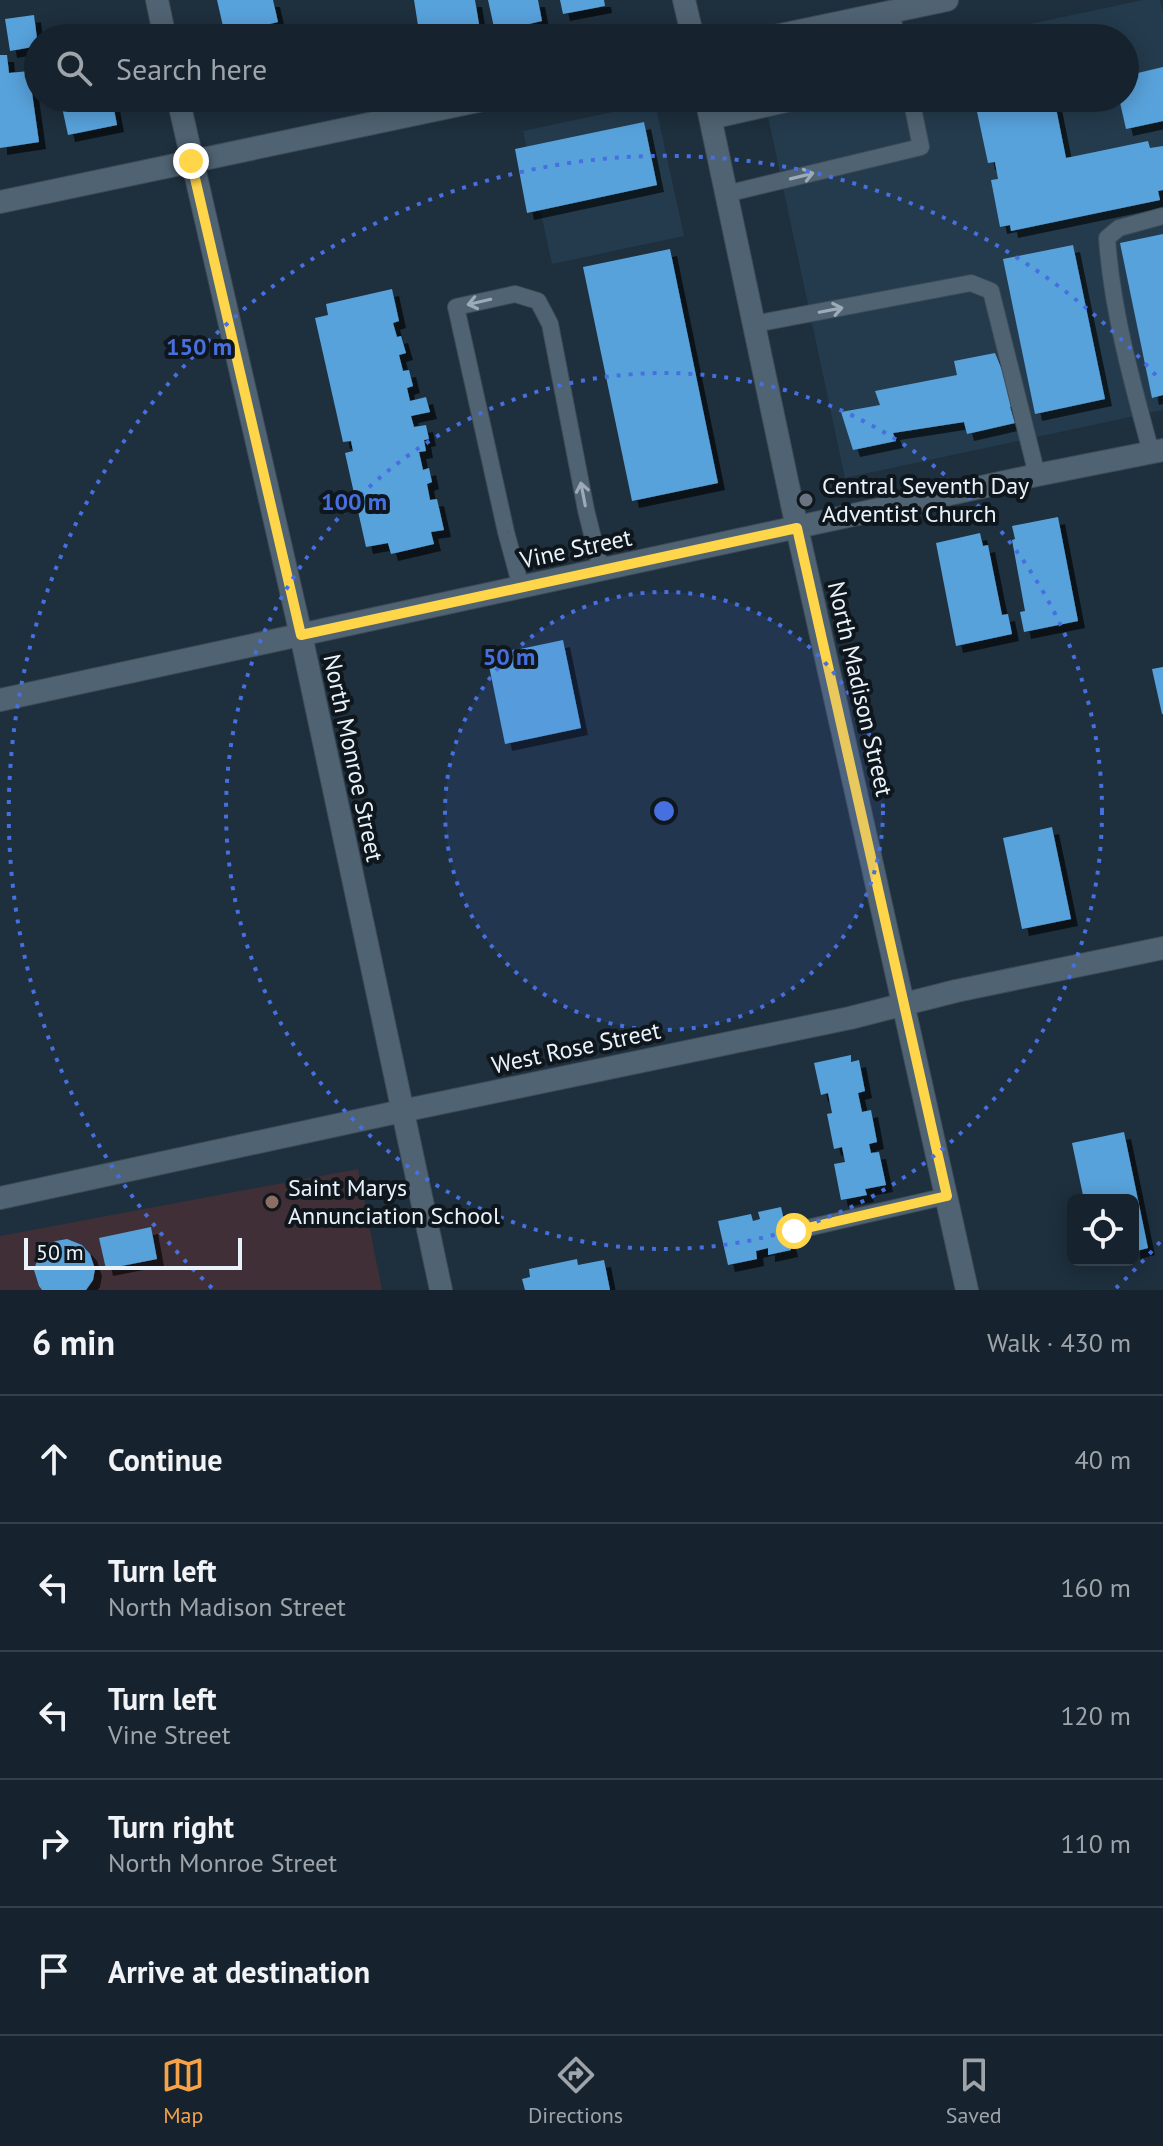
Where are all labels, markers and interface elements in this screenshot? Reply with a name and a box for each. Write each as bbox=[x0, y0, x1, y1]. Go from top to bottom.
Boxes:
search box bbox=[24, 24, 1139, 112]
icon: search bbox=[52, 46, 96, 90]
text: Search here bbox=[116, 49, 267, 88]
route end bbox=[173, 143, 209, 179]
one-way arrow bbox=[789, 167, 814, 182]
one-way arrow bbox=[467, 295, 493, 310]
one-way arrow bbox=[817, 301, 843, 316]
text: 150 m bbox=[166, 331, 232, 362]
place label: Central Seventh Day Adventist Church bbox=[822, 470, 1029, 529]
one-way arrow bbox=[575, 482, 590, 508]
text: 100 m bbox=[321, 486, 387, 517]
marker: Central Seventh Day Adventist Church bbox=[797, 491, 815, 509]
street label: Vine Street bbox=[516, 522, 634, 576]
street label: North Madison Street bbox=[821, 578, 900, 799]
text: 50 m bbox=[483, 641, 535, 672]
street label: North Monroe Street bbox=[316, 651, 391, 865]
centre of rings bbox=[650, 797, 678, 825]
street label: West Rose Street bbox=[489, 1015, 663, 1081]
place label: Saint Marys Annunciation School bbox=[288, 1172, 500, 1231]
marker: Saint Marys Annunciation School bbox=[263, 1193, 281, 1211]
map controls bbox=[1067, 1194, 1139, 1266]
button: locate bbox=[1067, 1194, 1139, 1266]
route start bbox=[776, 1213, 812, 1249]
scale bar bbox=[24, 1234, 242, 1270]
text: 50 m bbox=[36, 1238, 84, 1266]
text: 6 min bbox=[32, 1320, 115, 1364]
text: Walk · 430 m bbox=[987, 1326, 1131, 1359]
icon: ahead bbox=[32, 1437, 76, 1481]
text: Continue bbox=[108, 1440, 222, 1479]
text: 40 m bbox=[1075, 1443, 1131, 1476]
text: Turn left bbox=[108, 1551, 216, 1590]
icon: left bbox=[32, 1565, 76, 1609]
text: 160 m bbox=[1060, 1571, 1131, 1604]
text: North Madison Street bbox=[108, 1590, 346, 1623]
text: Turn left bbox=[108, 1679, 216, 1718]
icon: left bbox=[32, 1693, 76, 1737]
text: 120 m bbox=[1060, 1699, 1131, 1732]
text: Vine Street bbox=[108, 1718, 231, 1751]
text: Turn right bbox=[108, 1807, 234, 1846]
icon: right bbox=[32, 1821, 76, 1865]
text: 110 m bbox=[1060, 1827, 1131, 1860]
text: North Monroe Street bbox=[108, 1846, 337, 1879]
icon: arrive bbox=[32, 1949, 76, 1993]
text: Arrive at destination bbox=[108, 1952, 370, 1991]
tab: Map bbox=[161, 2053, 205, 2129]
tab: Directions bbox=[528, 2053, 623, 2129]
tab: Saved bbox=[946, 2053, 1002, 2129]

